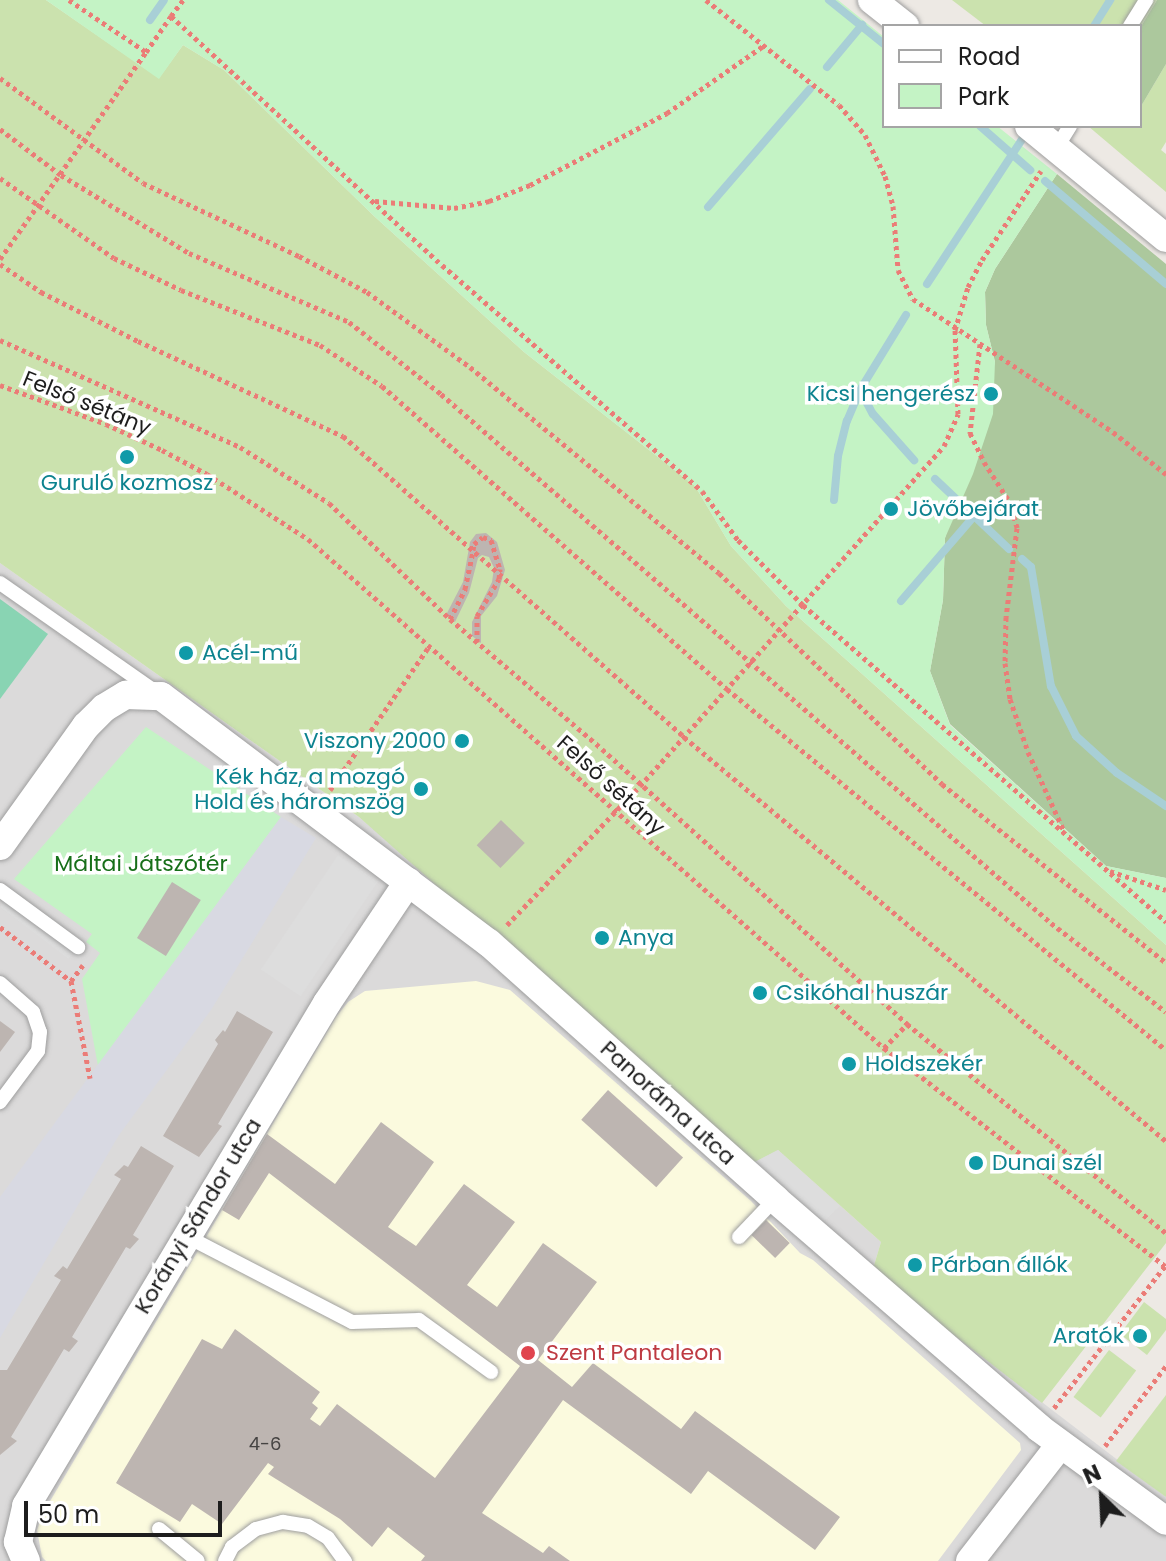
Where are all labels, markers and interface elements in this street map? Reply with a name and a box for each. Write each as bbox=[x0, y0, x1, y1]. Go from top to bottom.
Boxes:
legend bbox=[882, 24, 1142, 128]
text: Road bbox=[958, 40, 1020, 73]
text: Park bbox=[958, 80, 1009, 113]
street label: Felső sétány bbox=[19, 365, 155, 441]
place label: Kicsi hengerész bbox=[807, 381, 975, 407]
marker: Kicsi hengerész bbox=[982, 385, 1000, 403]
marker: Guruló kozmosz bbox=[118, 448, 136, 466]
place label: Guruló kozmosz bbox=[41, 470, 213, 496]
place label: Jövőbejárat bbox=[907, 496, 1039, 522]
marker: Jövőbejárat bbox=[882, 500, 900, 518]
place label: Acél-mű bbox=[202, 640, 298, 666]
marker: Acél-mű bbox=[177, 644, 195, 662]
place label: Viszony 2000 bbox=[304, 728, 446, 754]
street label: Felső sétány bbox=[552, 730, 670, 840]
marker: Viszony 2000 bbox=[453, 732, 471, 750]
place label: Kék ház, a mozgó Hold és háromszög bbox=[194, 763, 405, 814]
marker: Kék ház, a mozgó Hold és háromszög bbox=[412, 780, 430, 798]
park label: Máltai Játszótér bbox=[54, 851, 228, 877]
place label: Anya bbox=[618, 925, 674, 951]
marker: Anya bbox=[593, 929, 611, 947]
place label: Csikóhal huszár bbox=[776, 980, 948, 1006]
marker: Csikóhal huszár bbox=[751, 984, 769, 1002]
street label: Panoráma utca bbox=[595, 1035, 741, 1171]
place label: Holdszekér bbox=[865, 1051, 983, 1077]
marker: Holdszekér bbox=[840, 1055, 858, 1073]
street label: Korányi Sándor utca bbox=[129, 1113, 267, 1319]
place label: Dunai szél bbox=[992, 1150, 1102, 1176]
marker: Dunai szél bbox=[967, 1154, 985, 1172]
place label: Párban állók bbox=[931, 1252, 1068, 1278]
marker: Párban állók bbox=[906, 1256, 924, 1274]
place label: Aratók bbox=[1053, 1323, 1124, 1349]
marker: Aratók bbox=[1131, 1327, 1149, 1345]
place label: Szent Pantaleon bbox=[546, 1340, 722, 1366]
marker: Szent Pantaleon bbox=[517, 1342, 539, 1364]
house number: 4-6 bbox=[249, 1433, 281, 1455]
north arrow bbox=[1062, 1457, 1142, 1537]
text: N bbox=[1078, 1457, 1106, 1492]
scale bar bbox=[28, 1485, 226, 1535]
text: 50 m bbox=[38, 1498, 99, 1531]

